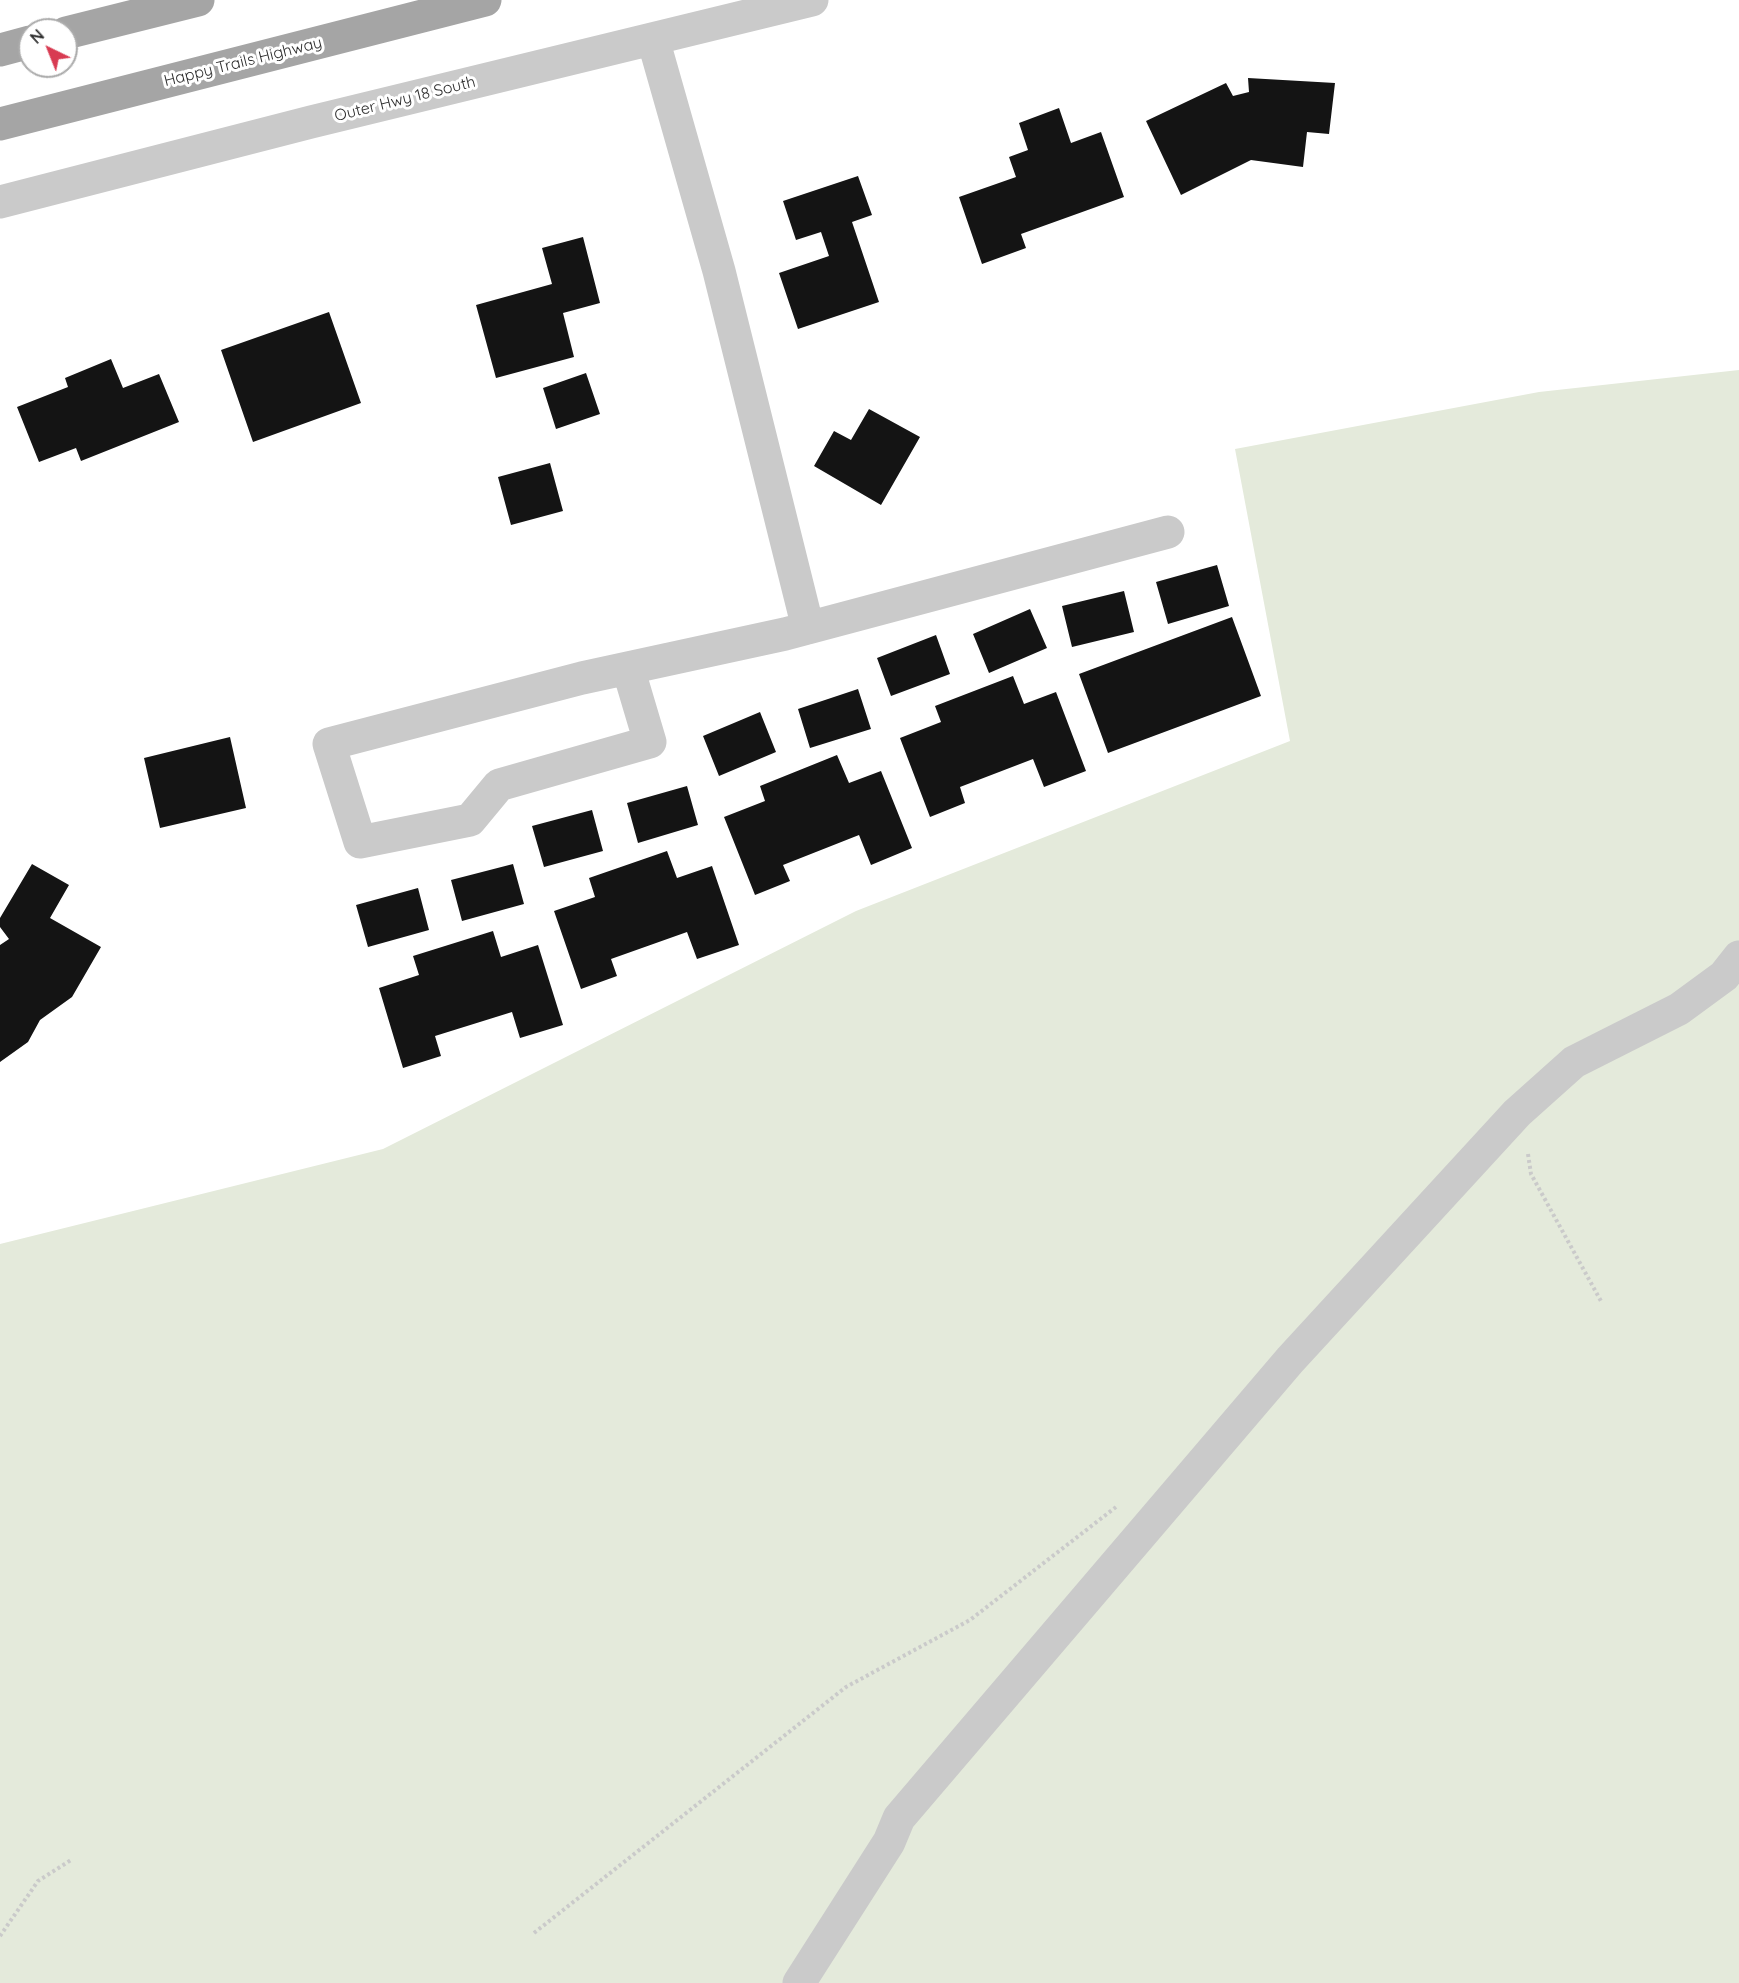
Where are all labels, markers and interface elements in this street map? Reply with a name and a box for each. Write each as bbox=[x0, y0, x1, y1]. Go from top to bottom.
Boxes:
north arrow bbox=[18, 18, 78, 78]
text: N bbox=[26, 25, 48, 48]
street label: Happy Trails Highway bbox=[162, 33, 324, 91]
street label: Outer Hwy 18 South bbox=[333, 72, 477, 126]

